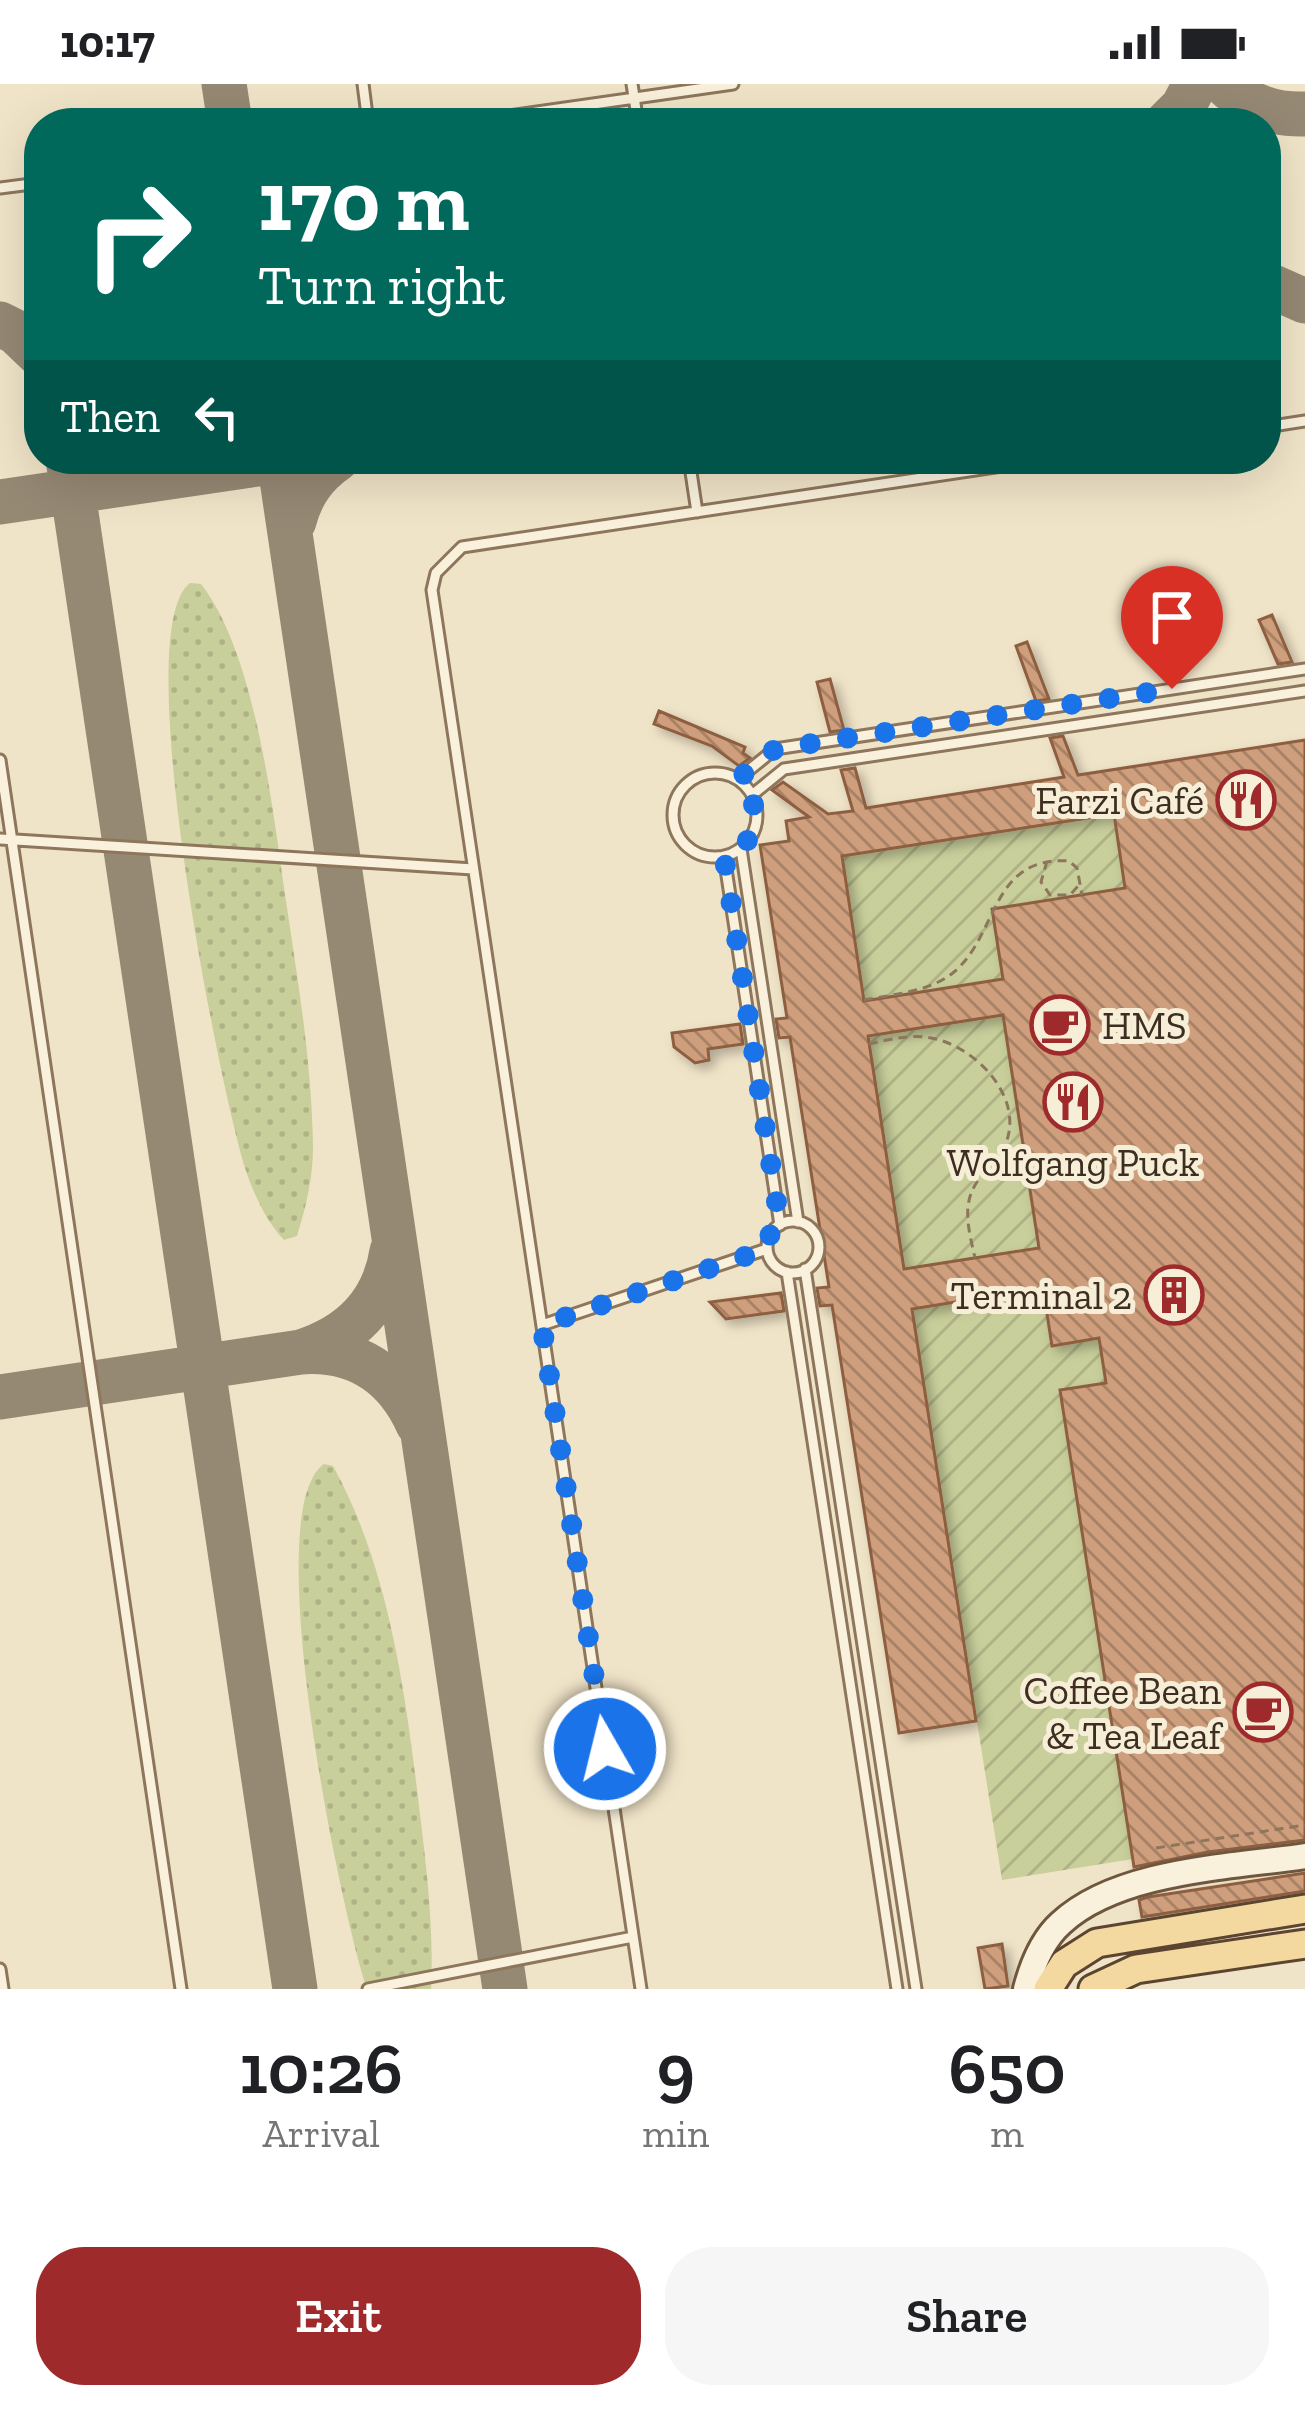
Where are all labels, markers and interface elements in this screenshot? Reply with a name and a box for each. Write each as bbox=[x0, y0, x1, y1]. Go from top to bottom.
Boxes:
text: 10:17 bbox=[60, 15, 155, 69]
text: 170 m bbox=[258, 151, 470, 252]
icon: right bbox=[60, 156, 216, 312]
text: Turn right bbox=[258, 253, 505, 318]
icon: left bbox=[184, 384, 250, 450]
text: Then bbox=[60, 390, 160, 444]
pin bbox=[1121, 566, 1223, 689]
icon: arrive bbox=[1139, 584, 1205, 650]
restaurant icon: Farzi Café bbox=[1215, 769, 1277, 831]
place label: Farzi Café bbox=[1035, 777, 1204, 824]
cafe icon: HMS bbox=[1029, 994, 1091, 1056]
place label: HMS bbox=[1102, 1002, 1187, 1049]
restaurant icon: Wolfgang Puck bbox=[1042, 1071, 1104, 1133]
place label: Wolfgang Puck bbox=[947, 1139, 1199, 1186]
building icon: Terminal 2 bbox=[1143, 1264, 1205, 1326]
place label: Terminal 2 bbox=[951, 1272, 1132, 1319]
place label: Coffee Bean & Tea Leaf bbox=[1024, 1667, 1224, 1759]
cafe icon: Coffee Bean & Tea Leaf bbox=[1232, 1681, 1294, 1743]
position arrow bbox=[542, 1686, 668, 1812]
text: 10:26 bbox=[239, 2025, 403, 2111]
text: 9 bbox=[657, 2025, 695, 2111]
text: 650 bbox=[949, 2025, 1066, 2111]
text: Arrival bbox=[262, 2110, 380, 2157]
text: min bbox=[642, 2110, 709, 2157]
text: m bbox=[990, 2110, 1024, 2157]
button: Exit bbox=[36, 2247, 641, 2385]
button: Share bbox=[665, 2247, 1269, 2385]

